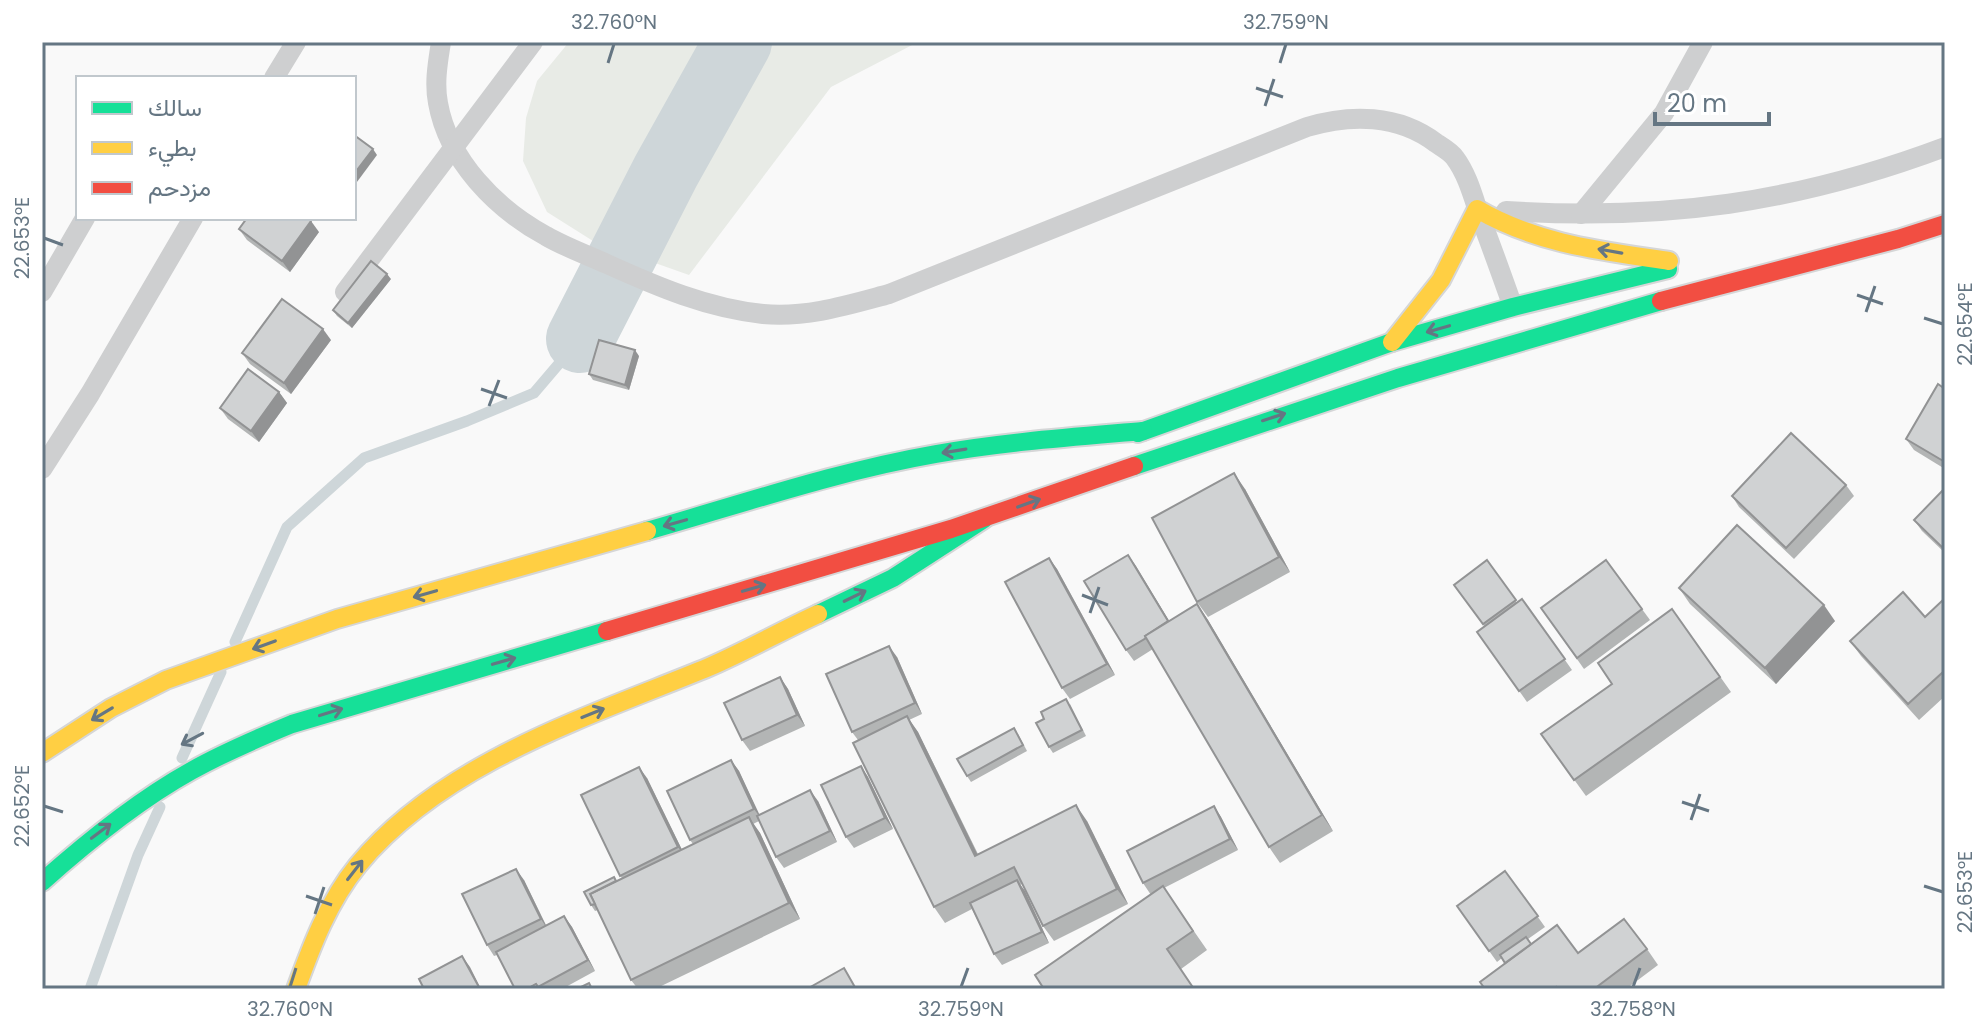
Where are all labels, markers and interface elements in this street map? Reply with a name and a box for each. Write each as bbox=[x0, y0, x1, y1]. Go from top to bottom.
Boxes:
text: 32.760°N bbox=[571, 8, 657, 36]
text: 32.759°N bbox=[1243, 8, 1329, 36]
legend bbox=[76, 76, 356, 220]
scale bar bbox=[1655, 76, 1769, 126]
text: 20 m bbox=[1667, 87, 1727, 120]
text: سالك bbox=[148, 91, 202, 124]
text: بطيء bbox=[148, 131, 197, 167]
text: مزدحم bbox=[148, 171, 211, 204]
text: 22.653°E bbox=[8, 197, 36, 279]
one-way arrow bbox=[1598, 243, 1624, 258]
text: 22.654°E bbox=[1951, 282, 1979, 366]
one-way arrow bbox=[1425, 322, 1451, 337]
one-way arrow bbox=[1261, 409, 1286, 424]
one-way arrow bbox=[942, 444, 967, 459]
one-way arrow bbox=[1016, 495, 1040, 509]
one-way arrow bbox=[663, 516, 689, 531]
one-way arrow bbox=[740, 580, 766, 595]
one-way arrow bbox=[413, 587, 439, 602]
one-way arrow bbox=[843, 588, 867, 603]
one-way arrow bbox=[251, 639, 276, 654]
one-way arrow bbox=[491, 653, 516, 667]
one-way arrow bbox=[317, 704, 343, 719]
one-way arrow bbox=[580, 705, 605, 720]
one-way arrow bbox=[91, 706, 114, 722]
one-way arrow bbox=[180, 731, 204, 747]
text: 22.652°E bbox=[8, 765, 36, 847]
one-way arrow bbox=[90, 822, 111, 839]
text: 22.653°E bbox=[1951, 851, 1979, 933]
one-way arrow bbox=[347, 860, 364, 881]
text: 32.760°N bbox=[247, 995, 333, 1023]
text: 32.759°N bbox=[918, 995, 1004, 1023]
text: 32.758°N bbox=[1590, 995, 1676, 1023]

